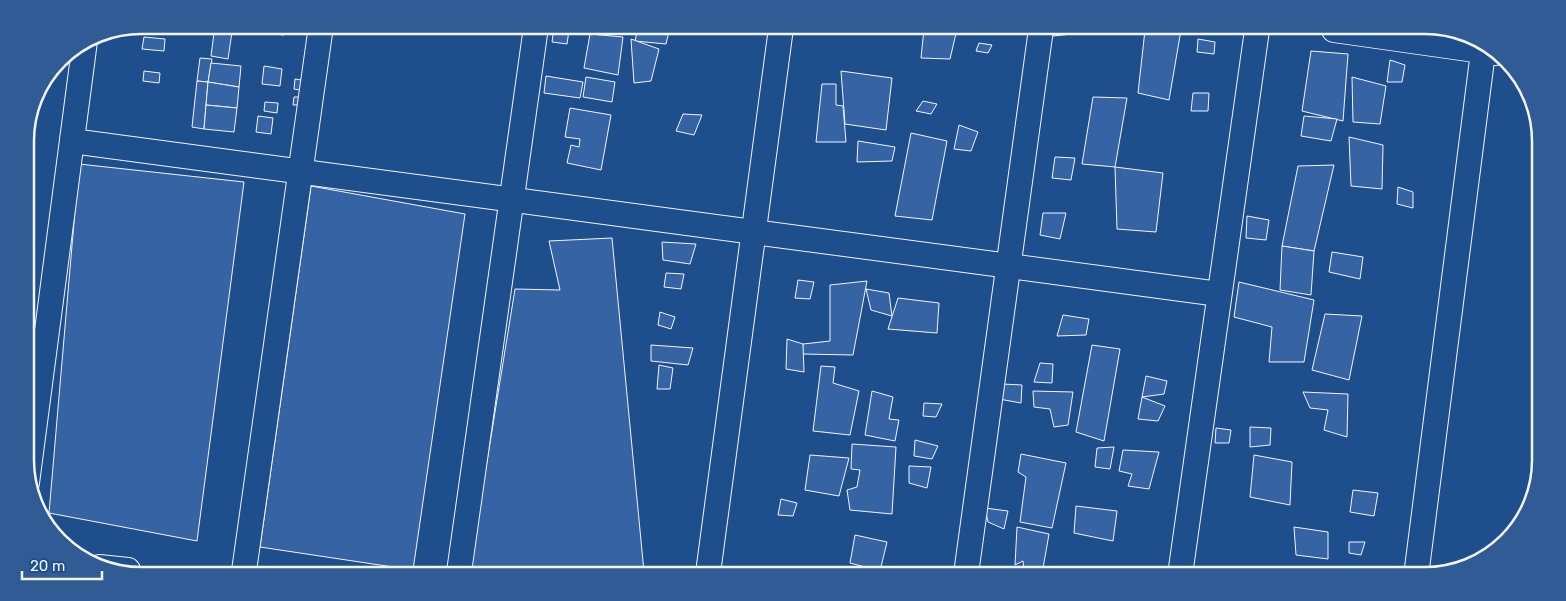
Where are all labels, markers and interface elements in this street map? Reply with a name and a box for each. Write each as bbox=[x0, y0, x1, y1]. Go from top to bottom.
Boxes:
scale bar bbox=[22, 548, 102, 580]
text: 20 m bbox=[30, 557, 65, 575]

